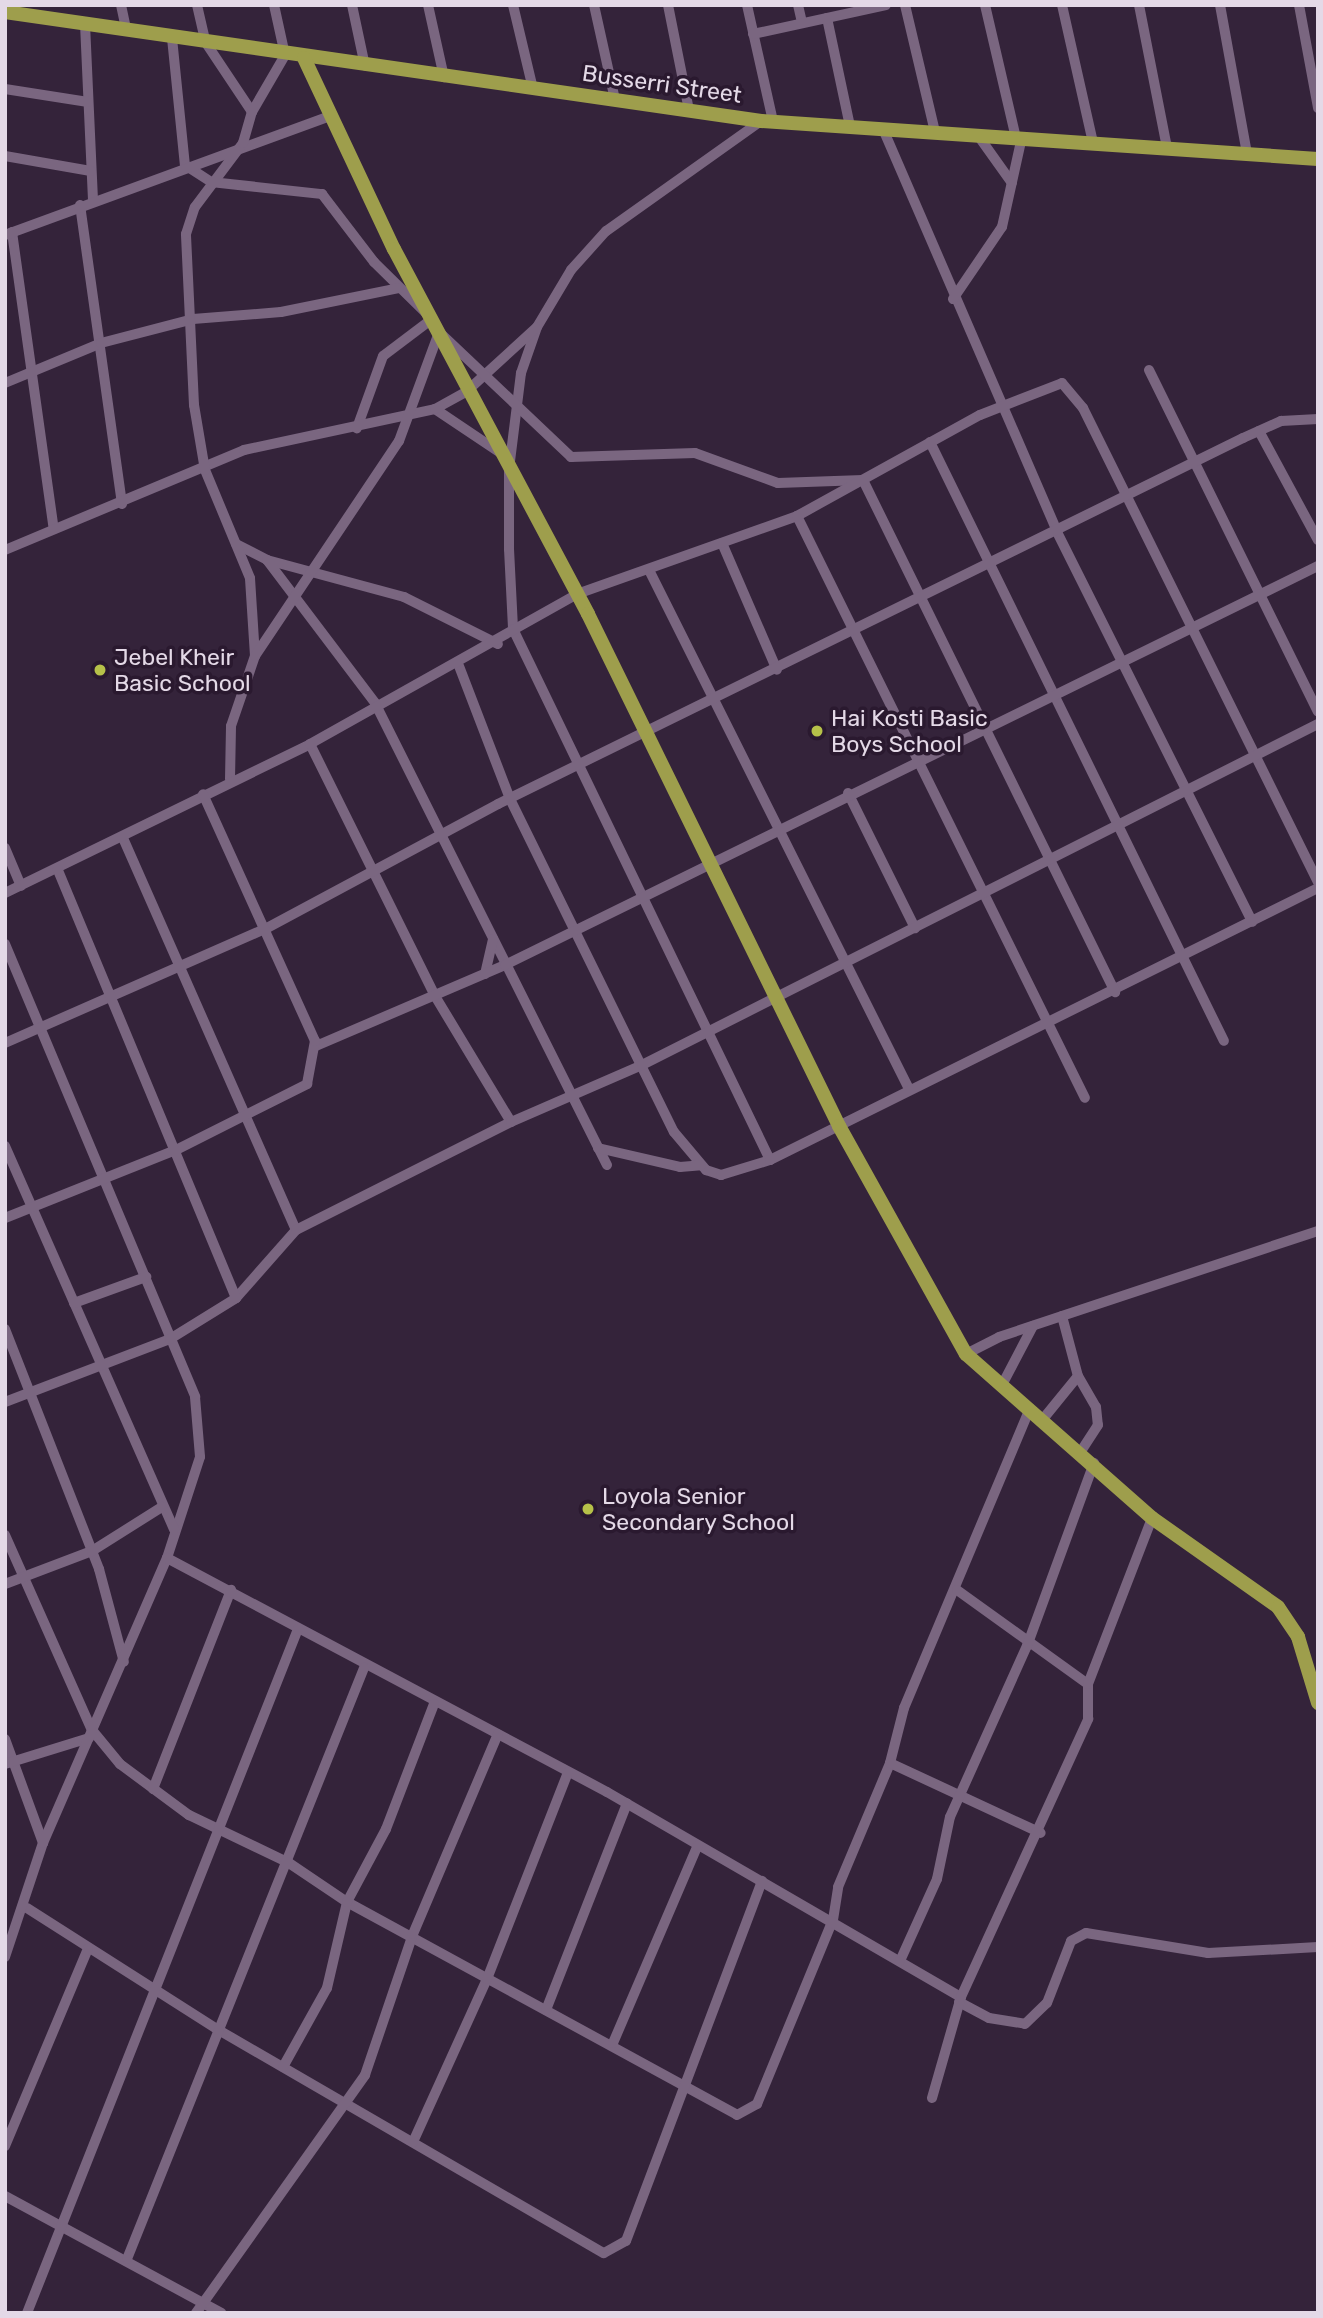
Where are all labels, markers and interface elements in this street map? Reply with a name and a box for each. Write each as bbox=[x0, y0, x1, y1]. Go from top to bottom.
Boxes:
street label: Busserri Street bbox=[580, 59, 744, 109]
place label: Jebel Kheir Basic School bbox=[114, 643, 251, 697]
marker: Jebel Kheir Basic School bbox=[92, 662, 108, 678]
place label: Hai Kosti Basic Boys School bbox=[831, 704, 988, 758]
marker: Hai Kosti Basic Boys School bbox=[809, 723, 825, 739]
place label: Loyola Senior Secondary School bbox=[602, 1482, 795, 1536]
marker: Loyola Senior Secondary School bbox=[580, 1501, 596, 1517]

